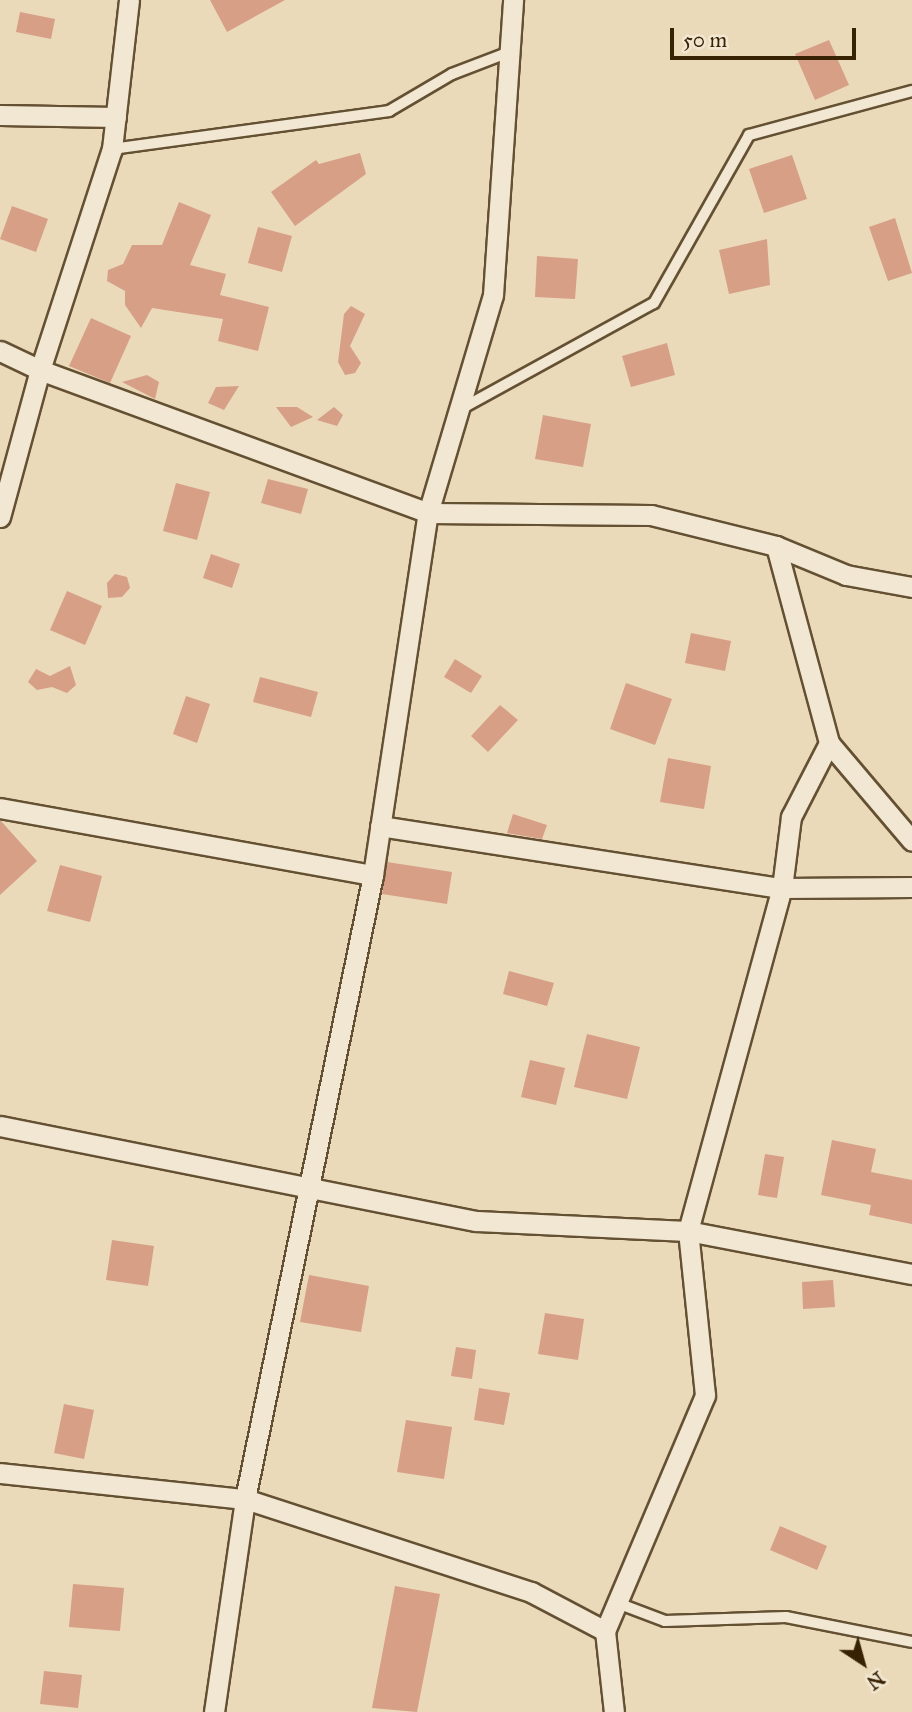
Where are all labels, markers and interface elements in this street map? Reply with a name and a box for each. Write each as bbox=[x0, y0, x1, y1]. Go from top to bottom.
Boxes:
scale bar bbox=[674, 14, 860, 58]
text: 50 m bbox=[683, 27, 727, 53]
north arrow bbox=[828, 1628, 898, 1698]
text: N bbox=[862, 1666, 889, 1694]

